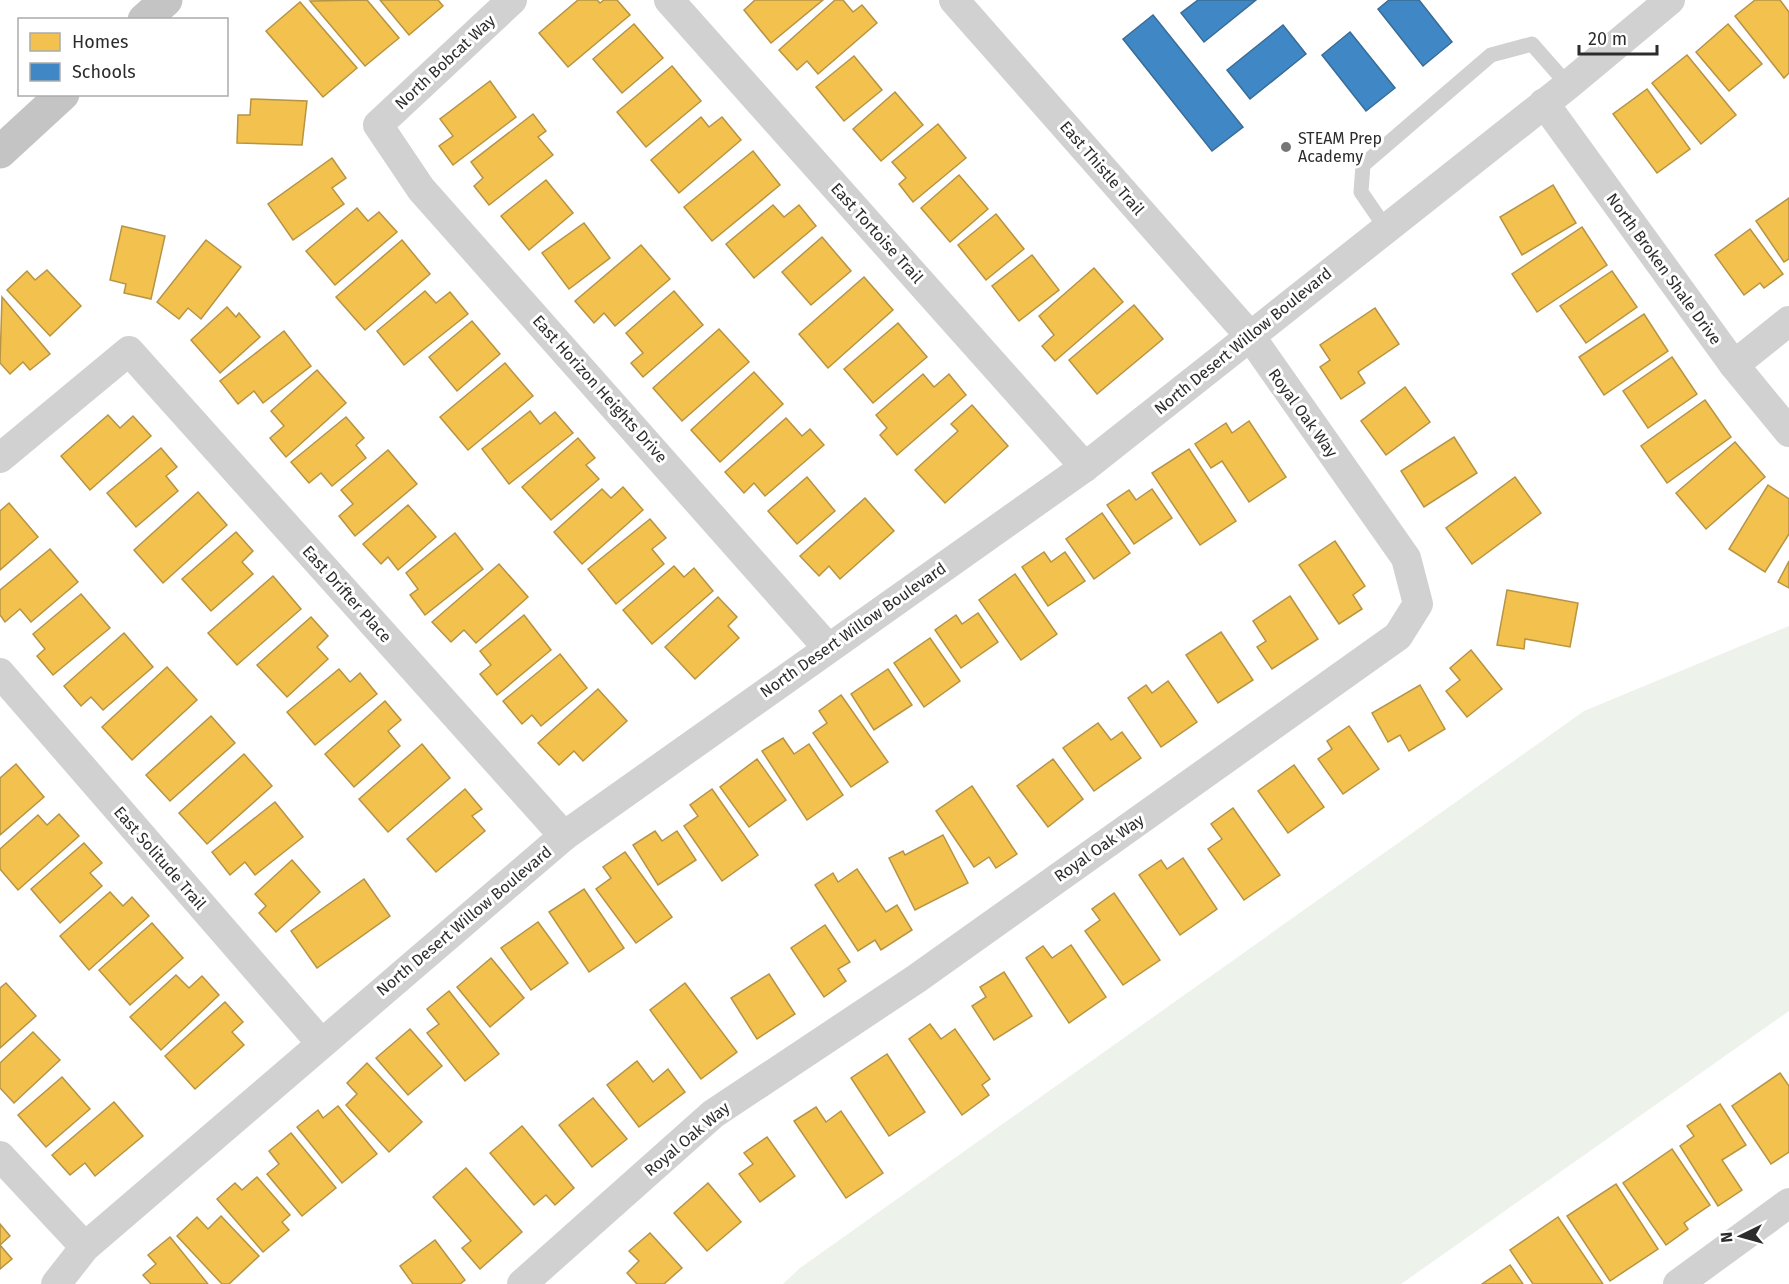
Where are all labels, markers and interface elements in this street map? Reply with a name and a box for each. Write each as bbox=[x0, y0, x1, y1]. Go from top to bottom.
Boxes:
street label: North Bobcat Way bbox=[391, 11, 499, 113]
legend bbox=[18, 18, 228, 96]
scale bar bbox=[1579, 18, 1657, 56]
text: 20 m bbox=[1588, 28, 1627, 50]
text: Homes bbox=[72, 31, 128, 53]
text: Schools bbox=[72, 61, 136, 83]
street label: East Thistle Trail bbox=[1056, 117, 1148, 219]
place label: STEAM Prep Academy bbox=[1298, 129, 1382, 166]
marker: STEAM Prep Academy bbox=[1279, 140, 1293, 154]
street label: East Tortoise Trail bbox=[827, 179, 927, 287]
street label: North Broken Shale Drive bbox=[1603, 189, 1725, 349]
street label: North Desert Willow Boulevard bbox=[1151, 264, 1335, 418]
street label: East Horizon Heights Drive bbox=[529, 311, 671, 467]
street label: Royal Oak Way bbox=[1264, 365, 1342, 461]
street label: East Drifter Place bbox=[298, 542, 396, 646]
street label: North Desert Willow Boulevard bbox=[756, 558, 950, 702]
street label: East Solitude Trail bbox=[110, 802, 210, 914]
street label: Royal Oak Way bbox=[1051, 810, 1148, 886]
street label: North Desert Willow Boulevard bbox=[373, 842, 555, 1000]
street label: Royal Oak Way bbox=[641, 1098, 733, 1180]
north arrow bbox=[1711, 1206, 1771, 1266]
text: N bbox=[1717, 1231, 1736, 1243]

